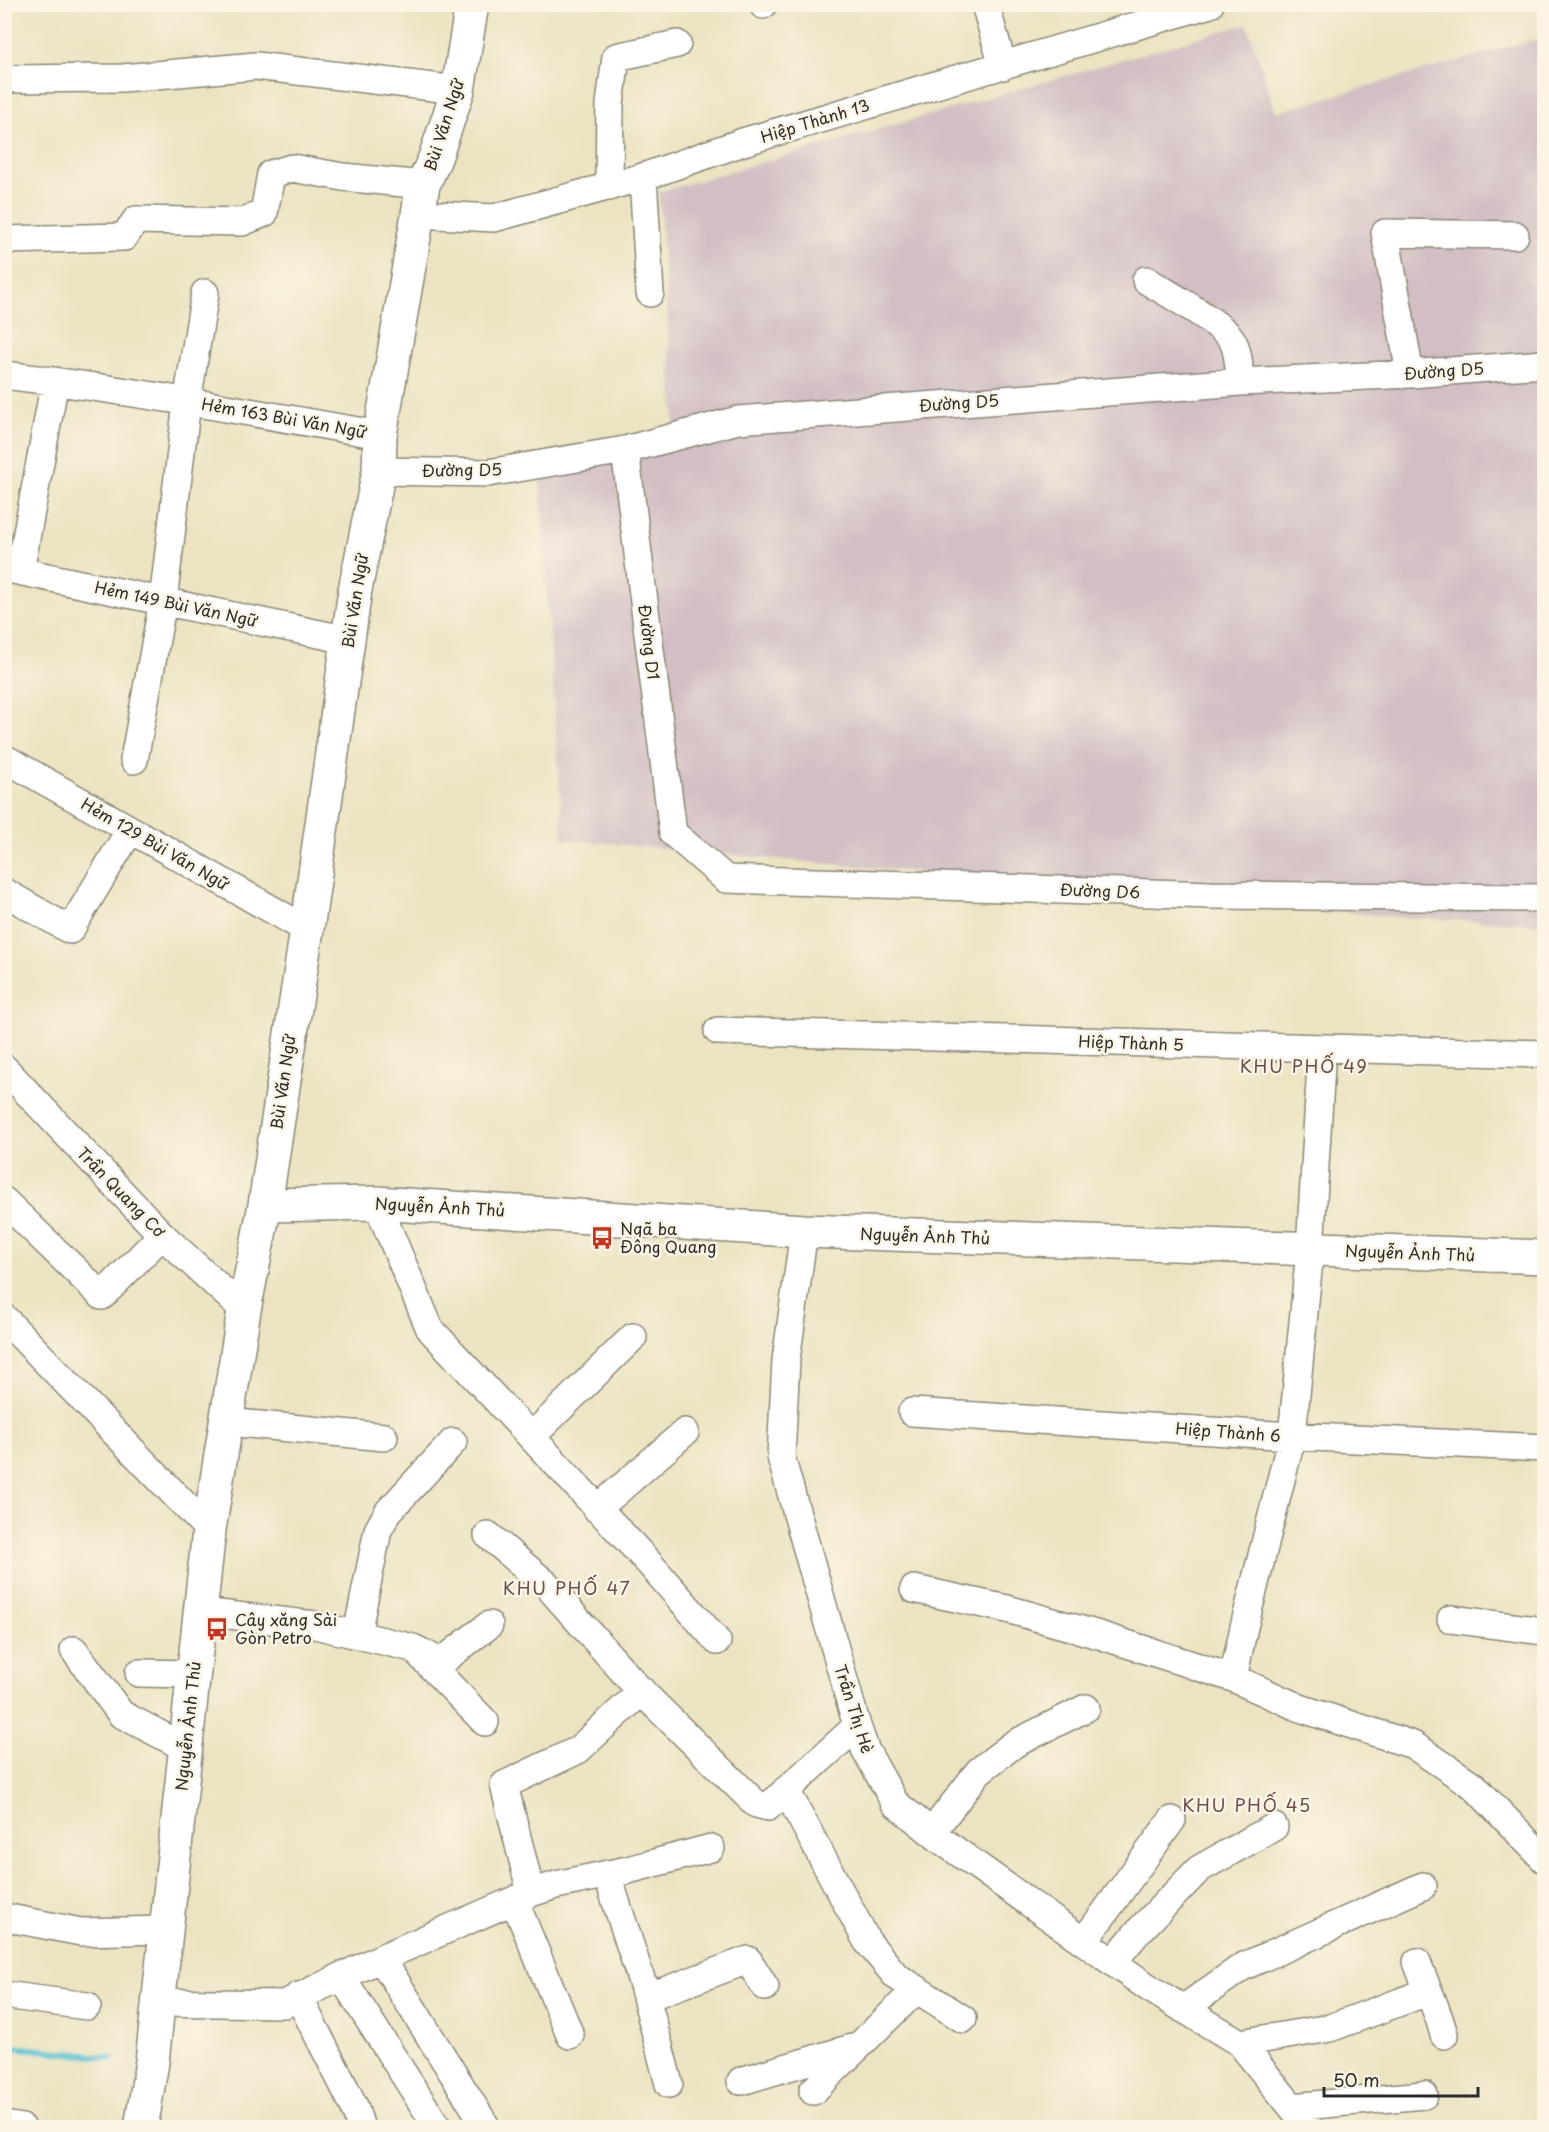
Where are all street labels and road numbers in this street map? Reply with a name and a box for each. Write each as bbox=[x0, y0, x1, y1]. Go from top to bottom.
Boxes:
street label: Bùi Văn Ngữ bbox=[417, 75, 469, 174]
street label: Hiệp Thành 13 bbox=[757, 92, 872, 148]
street label: Đường D5 bbox=[1403, 355, 1485, 385]
street label: Đường D5 bbox=[918, 387, 1000, 417]
street label: Hẻm 163 Bùi Văn Ngữ bbox=[200, 391, 369, 443]
street label: Đường D5 bbox=[422, 456, 502, 482]
street label: Bùi Văn Ngữ bbox=[335, 551, 373, 650]
street label: Hẻm 149 Bùi Văn Ngữ bbox=[93, 574, 260, 632]
street label: Đường D1 bbox=[633, 603, 667, 681]
street label: Hẻm 129 Bùi Văn Ngữ bbox=[77, 791, 234, 896]
street label: Đường D6 bbox=[1059, 877, 1141, 903]
street label: Hiệp Thành 5 bbox=[1078, 1028, 1184, 1056]
street label: Bùi Văn Ngữ bbox=[263, 1032, 301, 1131]
street label: Trần Quang Cơ bbox=[72, 1141, 172, 1243]
street label: Nguyễn Ảnh Thủ bbox=[375, 1191, 506, 1221]
street label: Nguyễn Ảnh Thủ bbox=[860, 1221, 990, 1249]
street label: Nguyễn Ảnh Thủ bbox=[1345, 1238, 1475, 1266]
street label: Hiệp Thành 6 bbox=[1175, 1415, 1281, 1447]
street label: Nguyễn Ảnh Thủ bbox=[168, 1660, 206, 1792]
street label: Trần Thị Hè bbox=[829, 1661, 881, 1756]

